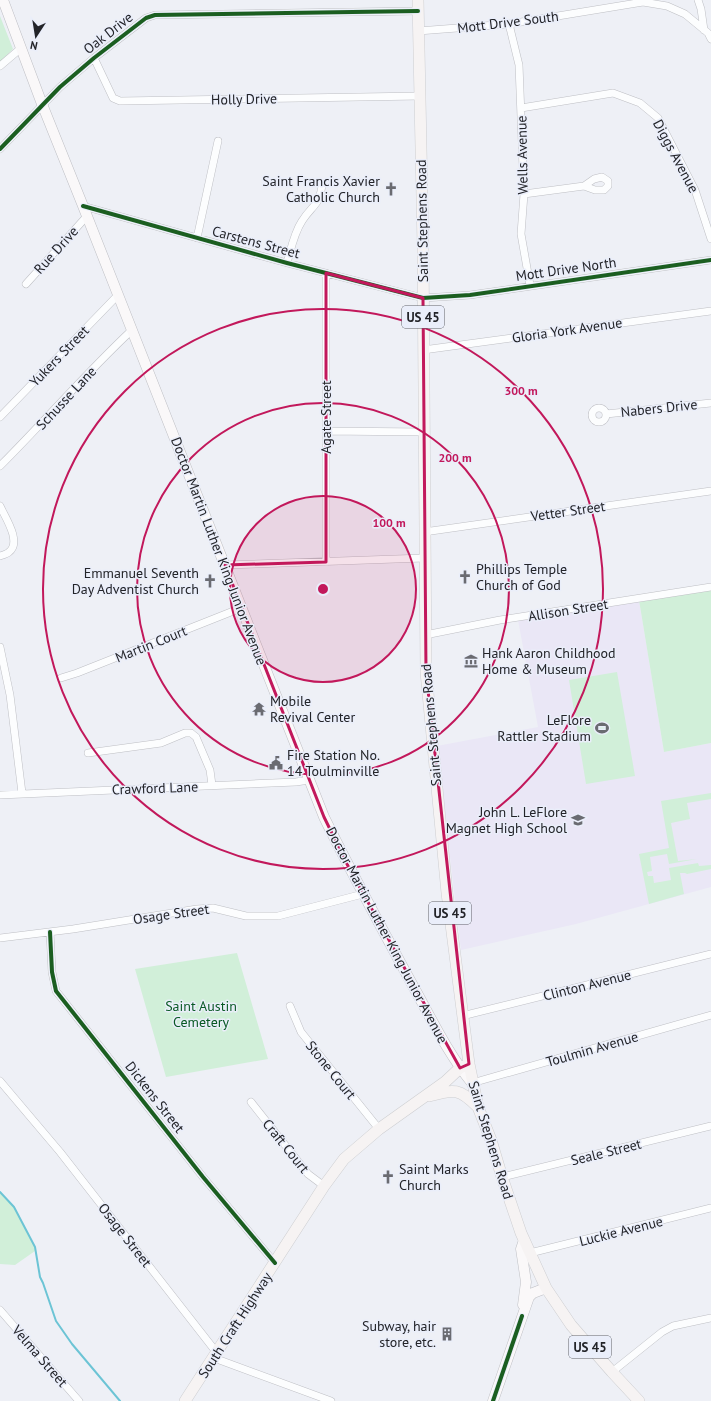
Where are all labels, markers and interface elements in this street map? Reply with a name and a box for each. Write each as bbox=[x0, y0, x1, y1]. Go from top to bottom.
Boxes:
street label: Mott Drive South bbox=[456, 7, 560, 37]
street label: Oak Drive bbox=[80, 8, 136, 58]
north arrow bbox=[16, 16, 56, 56]
text: N bbox=[29, 38, 39, 53]
street label: Holly Drive bbox=[211, 89, 277, 109]
street label: Wells Avenue bbox=[512, 115, 532, 195]
street label: Diggs Avenue bbox=[649, 116, 703, 196]
street label: Saint Stephens Road bbox=[412, 160, 432, 282]
place label: Saint Francis Xavier Catholic Church bbox=[262, 172, 380, 206]
church icon: Saint Francis Xavier Catholic Church bbox=[383, 181, 399, 197]
street label: Rue Drive bbox=[30, 222, 82, 278]
street label: Carstens Street bbox=[210, 222, 302, 262]
street label: Mott Drive North bbox=[515, 253, 617, 285]
road number: US 45 bbox=[402, 306, 444, 328]
street label: Gloria York Avenue bbox=[511, 313, 623, 347]
street label: Yukers Street bbox=[25, 321, 93, 390]
street label: Schusse Lane bbox=[32, 363, 100, 433]
street label: Agate Street bbox=[317, 380, 335, 454]
text: 300 m bbox=[504, 383, 538, 398]
street label: Nabers Drive bbox=[620, 395, 698, 421]
street label: Doctor Martin Luther King Junior Avenue bbox=[167, 434, 271, 668]
text: 200 m bbox=[438, 450, 472, 465]
street label: Vetter Street bbox=[529, 497, 607, 525]
text: 100 m bbox=[372, 515, 406, 530]
place label: Phillips Temple Church of God bbox=[476, 560, 567, 594]
place label: Emmanuel Seventh Day Adventist Church bbox=[72, 564, 199, 598]
church icon: Phillips Temple Church of God bbox=[457, 569, 473, 585]
church icon: Emmanuel Seventh Day Adventist Church bbox=[202, 573, 218, 589]
centre of rings bbox=[316, 582, 330, 596]
street label: Allison Street bbox=[527, 595, 609, 625]
street label: Martin Court bbox=[113, 621, 190, 667]
place label: Hank Aaron Childhood Home & Museum bbox=[482, 644, 616, 678]
museum icon: Hank Aaron Childhood Home & Museum bbox=[463, 653, 479, 669]
street label: Saint Stephens Road bbox=[417, 663, 445, 787]
place label: Mobile Revival Center bbox=[270, 692, 355, 726]
temple icon: Mobile Revival Center bbox=[251, 701, 267, 717]
place label: LeFlore Rattler Stadium bbox=[497, 711, 591, 745]
sports icon: LeFlore Rattler Stadium bbox=[594, 720, 610, 736]
place label: Fire Station No. 14 Toulminville bbox=[287, 746, 380, 780]
public building icon: Fire Station No. 14 Toulminville bbox=[268, 755, 284, 771]
street label: Crawford Lane bbox=[112, 777, 198, 799]
place label: John L. LeFlore Magnet High School bbox=[446, 803, 567, 837]
school or university icon: John L. LeFlore Magnet High School bbox=[570, 812, 586, 828]
street label: Doctor Martin Luther King Junior Avenue bbox=[322, 824, 452, 1046]
street label: Osage Street bbox=[132, 900, 210, 928]
road number: US 45 bbox=[429, 902, 471, 924]
street label: Clinton Avenue bbox=[541, 965, 633, 1005]
park label: Saint Austin Cemetery bbox=[165, 997, 237, 1031]
street label: Toulmin Avenue bbox=[544, 1027, 640, 1071]
street label: Stone Court bbox=[302, 1037, 360, 1103]
street label: Dickens Street bbox=[121, 1058, 189, 1137]
street label: Saint Stephens Road bbox=[464, 1079, 518, 1201]
street label: Craft Court bbox=[259, 1115, 313, 1177]
street label: Seale Street bbox=[569, 1134, 643, 1169]
place label: Saint Marks Church bbox=[399, 1160, 469, 1194]
church icon: Saint Marks Church bbox=[380, 1169, 396, 1185]
street label: Osage Street bbox=[94, 1199, 156, 1271]
street label: Luckie Avenue bbox=[577, 1212, 665, 1250]
street label: South Craft Highway bbox=[194, 1268, 276, 1381]
place label: Subway, hair store, etc. bbox=[362, 1317, 436, 1351]
street label: Velma Street bbox=[8, 1321, 72, 1391]
building icon: Subway, hair store, etc. bbox=[439, 1326, 455, 1342]
road number: US 45 bbox=[569, 1336, 611, 1358]

